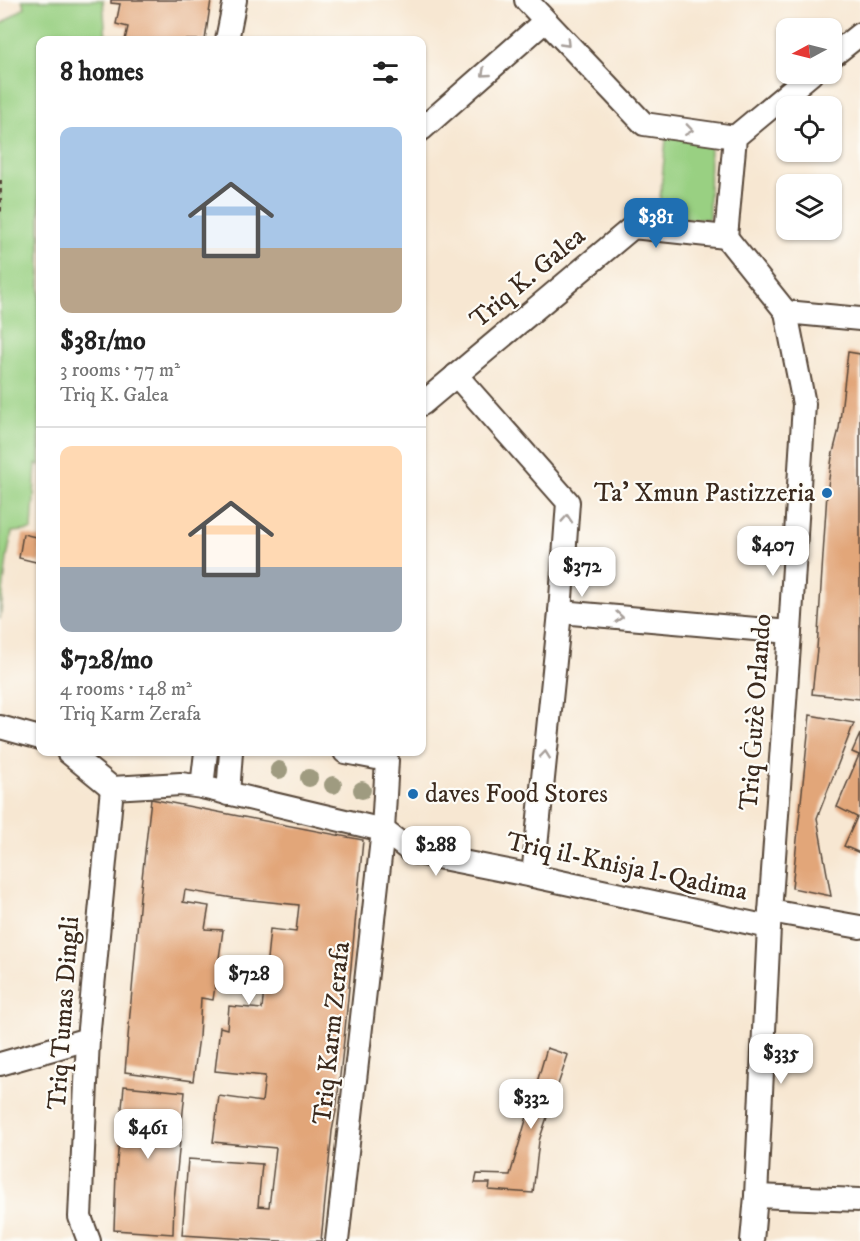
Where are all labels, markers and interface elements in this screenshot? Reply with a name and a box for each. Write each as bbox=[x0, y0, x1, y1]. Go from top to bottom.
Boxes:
north arrow bbox=[776, 18, 842, 84]
map controls bbox=[776, 18, 842, 240]
one-way arrow bbox=[559, 36, 570, 47]
text: 8 homes bbox=[60, 56, 144, 89]
icon: filters bbox=[369, 56, 402, 89]
one-way arrow bbox=[481, 66, 492, 77]
button: locate bbox=[776, 96, 842, 162]
one-way arrow bbox=[685, 124, 694, 136]
icon: home bbox=[177, 166, 285, 274]
button: layers bbox=[776, 174, 842, 240]
pin: $381 bbox=[620, 198, 692, 249]
text: $381 bbox=[638, 205, 674, 230]
street label: Triq K. Galea bbox=[463, 220, 593, 336]
text: $381/mo bbox=[60, 325, 146, 358]
text: 3 rooms · 77 m² bbox=[60, 358, 180, 383]
text: Triq K. Galea bbox=[60, 383, 168, 408]
place label: Ta' Xmun Pastizzeria bbox=[594, 477, 815, 510]
icon: home bbox=[177, 485, 285, 593]
marker: Ta' Xmun Pastizzeria bbox=[820, 486, 834, 500]
one-way arrow bbox=[560, 514, 573, 523]
pin: $407 bbox=[737, 526, 809, 577]
text: $407 bbox=[751, 533, 795, 558]
pin: $372 bbox=[546, 547, 618, 598]
text: $372 bbox=[563, 554, 601, 579]
one-way arrow bbox=[614, 610, 623, 623]
street label: Triq Ġużè Orlando bbox=[733, 613, 779, 811]
text: $728/mo bbox=[60, 644, 153, 677]
text: 4 rooms · 148 m² bbox=[60, 677, 192, 702]
text: Triq Karm Zerafa bbox=[60, 702, 201, 727]
one-way arrow bbox=[538, 750, 551, 759]
place label: daves Food Stores bbox=[425, 778, 608, 811]
marker: daves Food Stores bbox=[406, 787, 420, 801]
street label: Triq il-Knisja l-Qadima bbox=[503, 825, 751, 909]
pin: $288 bbox=[400, 826, 472, 877]
text: $288 bbox=[416, 833, 456, 858]
street label: Triq Tumas Dingli bbox=[41, 915, 87, 1111]
street label: Triq Karm Zerafa bbox=[306, 940, 358, 1126]
pin: $728 bbox=[213, 955, 285, 1006]
text: $728 bbox=[228, 962, 270, 987]
pin: $335 bbox=[745, 1034, 817, 1085]
text: $335 bbox=[763, 1041, 799, 1066]
pin: $332 bbox=[495, 1079, 567, 1130]
text: $332 bbox=[513, 1086, 549, 1111]
pin: $461 bbox=[112, 1109, 184, 1160]
text: $461 bbox=[128, 1116, 168, 1141]

